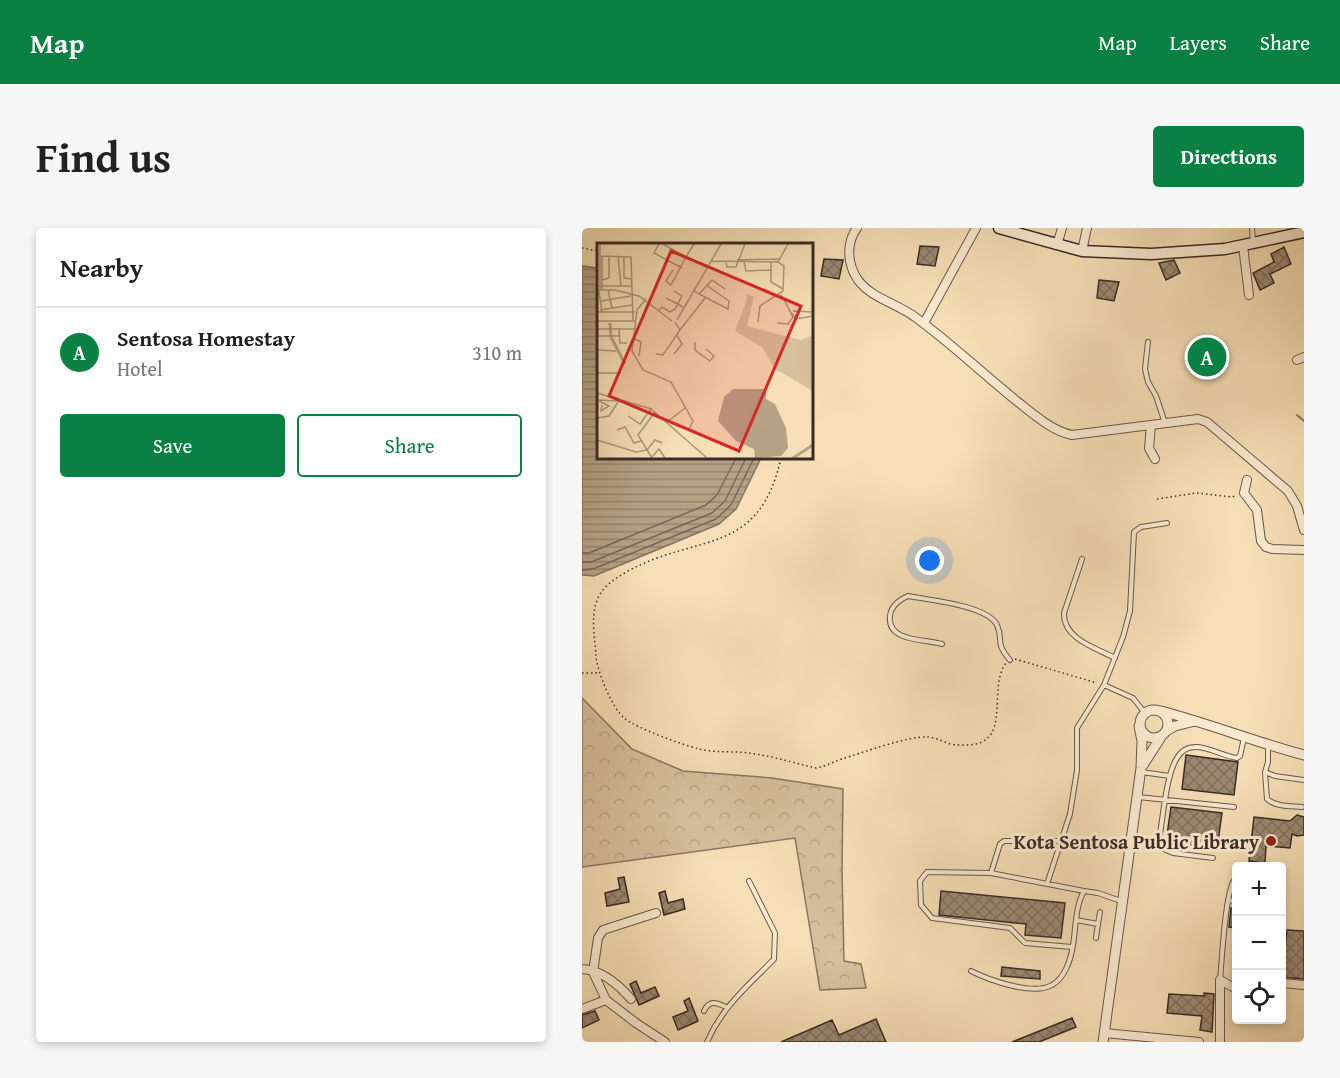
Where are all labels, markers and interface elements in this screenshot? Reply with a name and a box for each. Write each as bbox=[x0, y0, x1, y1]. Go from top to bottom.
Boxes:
text: Map bbox=[30, 22, 84, 63]
text: Map bbox=[1098, 27, 1137, 58]
text: Layers bbox=[1170, 27, 1227, 58]
text: Share bbox=[1260, 27, 1310, 58]
text: Find us bbox=[36, 126, 171, 187]
button: Directions bbox=[1153, 126, 1304, 187]
inset map bbox=[597, 243, 813, 459]
text: Nearby bbox=[60, 248, 143, 287]
text: Sentosa Homestay bbox=[117, 322, 295, 354]
pin: A bbox=[1188, 334, 1226, 380]
text: A bbox=[73, 338, 86, 367]
text: 310 m bbox=[472, 338, 522, 367]
text: Hotel bbox=[117, 354, 163, 383]
button: Save bbox=[60, 414, 285, 477]
button: Share bbox=[297, 414, 522, 477]
your location bbox=[915, 546, 944, 575]
place label: Kota Sentosa Public Library bbox=[1014, 827, 1260, 856]
marker: Kota Sentosa Public Library bbox=[1264, 834, 1278, 848]
map controls bbox=[1232, 862, 1286, 1024]
button: + bbox=[1232, 862, 1286, 916]
button: − bbox=[1232, 916, 1286, 970]
button: locate bbox=[1232, 970, 1286, 1024]

